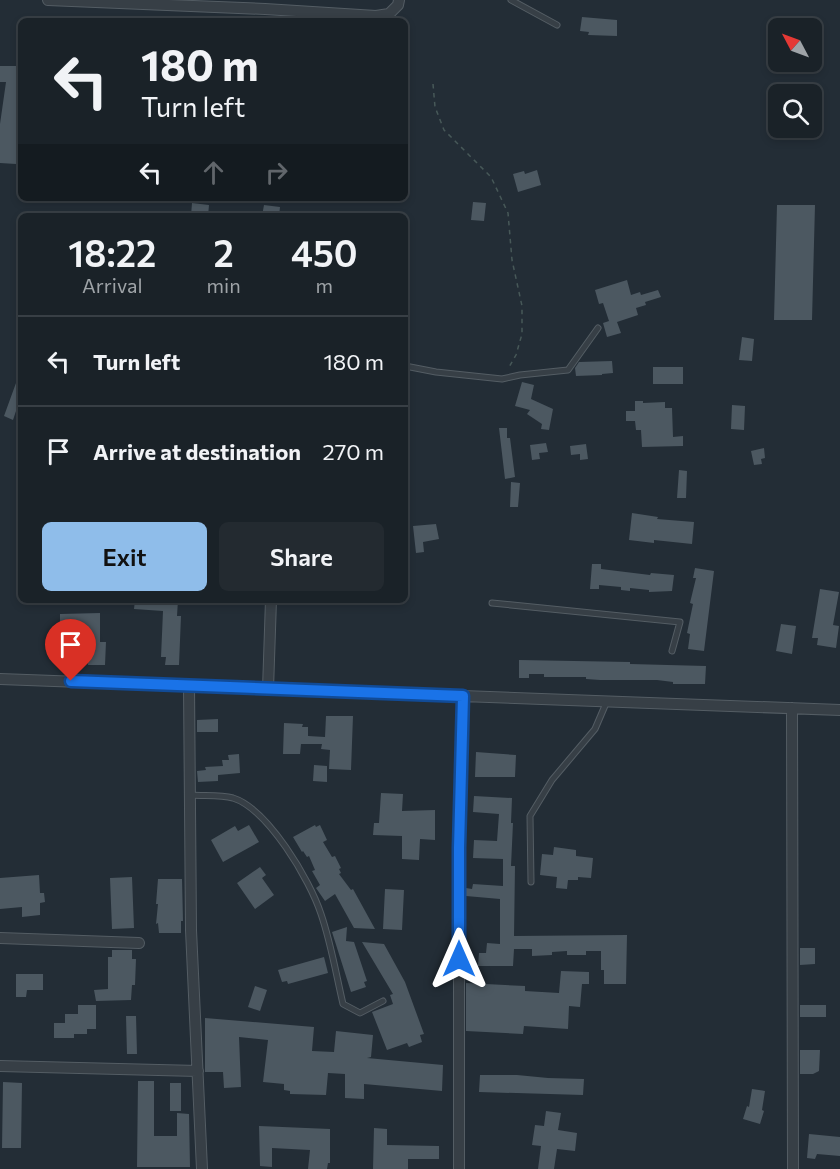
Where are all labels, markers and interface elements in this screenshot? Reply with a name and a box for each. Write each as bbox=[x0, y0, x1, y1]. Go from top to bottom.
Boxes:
north arrow bbox=[768, 18, 822, 72]
map controls bbox=[768, 18, 822, 138]
text: 180 m bbox=[141, 38, 259, 90]
icon: left bbox=[42, 42, 120, 120]
button: search bbox=[768, 84, 822, 138]
text: Turn left bbox=[141, 90, 245, 123]
icon: left bbox=[134, 156, 167, 189]
icon: ahead bbox=[197, 156, 230, 189]
icon: right bbox=[260, 156, 293, 189]
text: 18:22 bbox=[68, 230, 156, 274]
text: 2 bbox=[213, 230, 234, 274]
text: 450 bbox=[291, 230, 358, 274]
text: Arrival bbox=[82, 273, 143, 297]
text: min bbox=[207, 273, 241, 297]
text: m bbox=[316, 273, 333, 297]
icon: left bbox=[42, 345, 75, 378]
text: Turn left bbox=[93, 348, 180, 375]
text: 180 m bbox=[323, 348, 384, 375]
icon: arrive bbox=[42, 435, 75, 468]
text: Arrive at destination bbox=[93, 438, 301, 465]
text: 270 m bbox=[323, 438, 384, 465]
button: Exit bbox=[42, 522, 207, 591]
button: Share bbox=[219, 522, 384, 591]
pin bbox=[45, 619, 96, 681]
icon: arrive bbox=[54, 628, 87, 661]
position arrow bbox=[427, 927, 491, 991]

